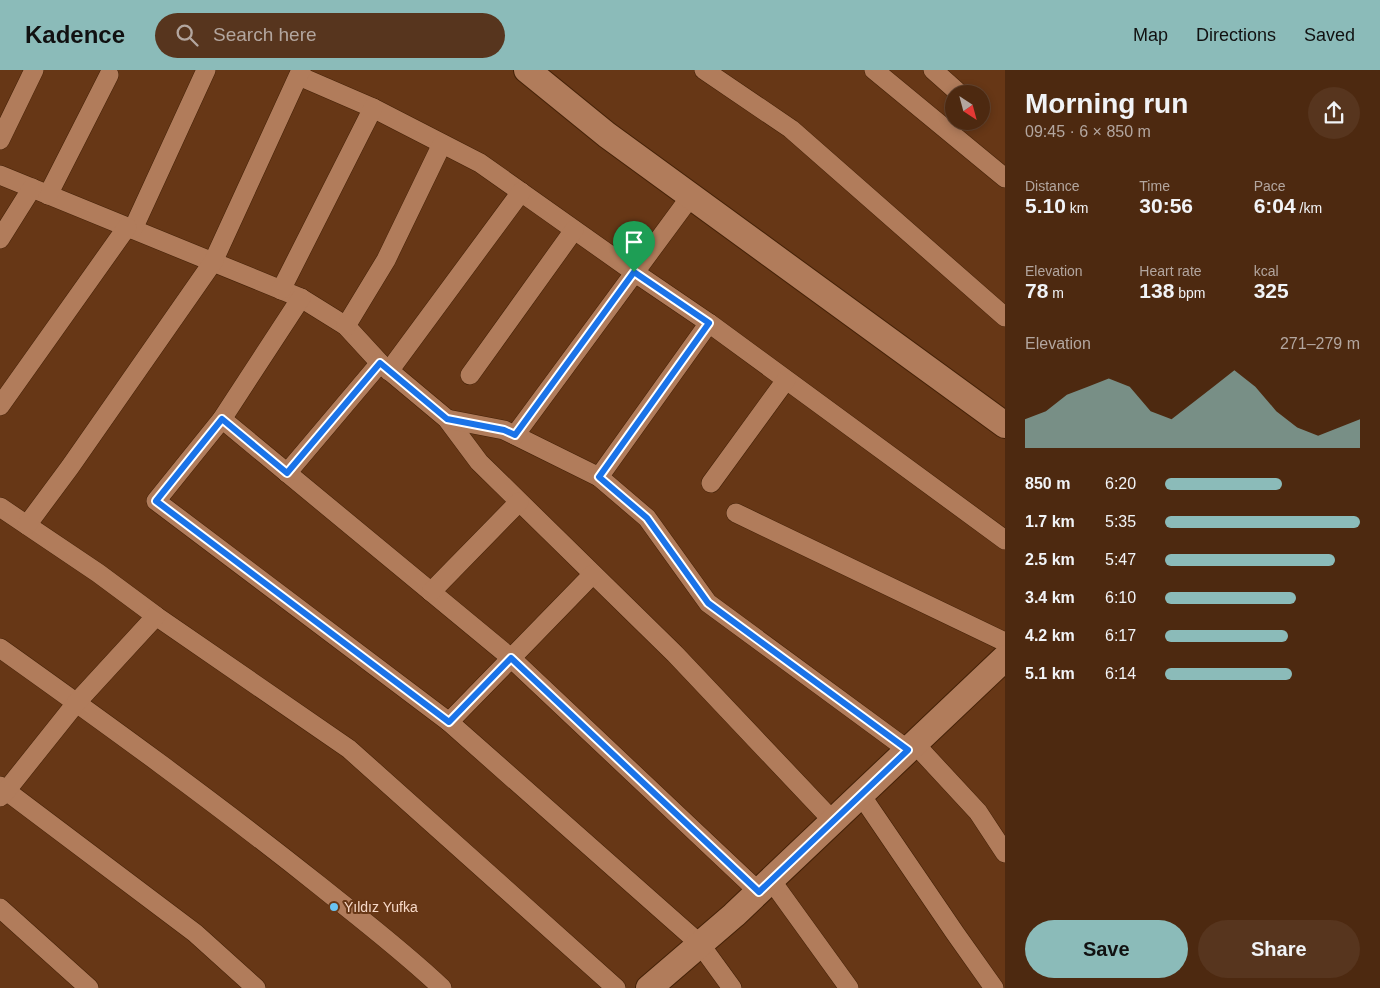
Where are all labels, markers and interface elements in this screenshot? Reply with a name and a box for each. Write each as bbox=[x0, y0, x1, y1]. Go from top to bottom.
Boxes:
search box bbox=[155, 13, 505, 58]
text: Kadence bbox=[25, 21, 125, 48]
icon: search bbox=[173, 21, 201, 49]
text: Search here bbox=[213, 24, 317, 45]
text: Map bbox=[1133, 25, 1168, 45]
text: Directions bbox=[1196, 25, 1276, 45]
text: Saved bbox=[1304, 25, 1355, 45]
north arrow bbox=[945, 85, 990, 130]
map controls bbox=[945, 85, 990, 130]
button: share bbox=[1308, 87, 1360, 139]
text: Morning run bbox=[1025, 88, 1188, 119]
text: 09:45 · 6 × 850 m bbox=[1025, 123, 1151, 140]
text: Distance bbox=[1025, 178, 1079, 194]
text: Time bbox=[1139, 178, 1170, 194]
text: Pace bbox=[1254, 178, 1286, 194]
text: 5.10 bbox=[1025, 194, 1066, 217]
text: 30:56 bbox=[1139, 194, 1193, 217]
text: 6:04 bbox=[1254, 194, 1296, 217]
text: km bbox=[1066, 200, 1088, 216]
text: /km bbox=[1296, 200, 1322, 216]
pin bbox=[613, 221, 655, 272]
icon: arrive bbox=[620, 228, 648, 256]
text: Elevation bbox=[1025, 263, 1083, 279]
text: Heart rate bbox=[1139, 263, 1202, 279]
text: kcal bbox=[1254, 263, 1279, 279]
text: 78 bbox=[1025, 279, 1048, 302]
text: 138 bbox=[1139, 279, 1174, 302]
text: 325 bbox=[1254, 279, 1289, 302]
text: m bbox=[1048, 285, 1064, 301]
text: bpm bbox=[1174, 285, 1206, 301]
text: Elevation bbox=[1025, 335, 1091, 352]
text: 271–279 m bbox=[1280, 335, 1360, 352]
text: 850 m bbox=[1025, 475, 1070, 492]
text: 6:20 bbox=[1105, 475, 1136, 492]
text: 1.7 km bbox=[1025, 513, 1075, 530]
text: 5:35 bbox=[1105, 513, 1136, 530]
text: 2.5 km bbox=[1025, 551, 1075, 568]
text: 5:47 bbox=[1105, 551, 1136, 568]
text: 3.4 km bbox=[1025, 589, 1075, 606]
text: 6:10 bbox=[1105, 589, 1136, 606]
text: 4.2 km bbox=[1025, 627, 1075, 644]
text: 6:17 bbox=[1105, 627, 1136, 644]
text: 5.1 km bbox=[1025, 665, 1075, 682]
text: 6:14 bbox=[1105, 665, 1136, 682]
place label: Yıldız Yufka bbox=[344, 899, 418, 915]
marker: Yıldız Yufka bbox=[328, 901, 340, 913]
button: Save bbox=[1025, 920, 1188, 978]
button: Share bbox=[1198, 920, 1360, 978]

